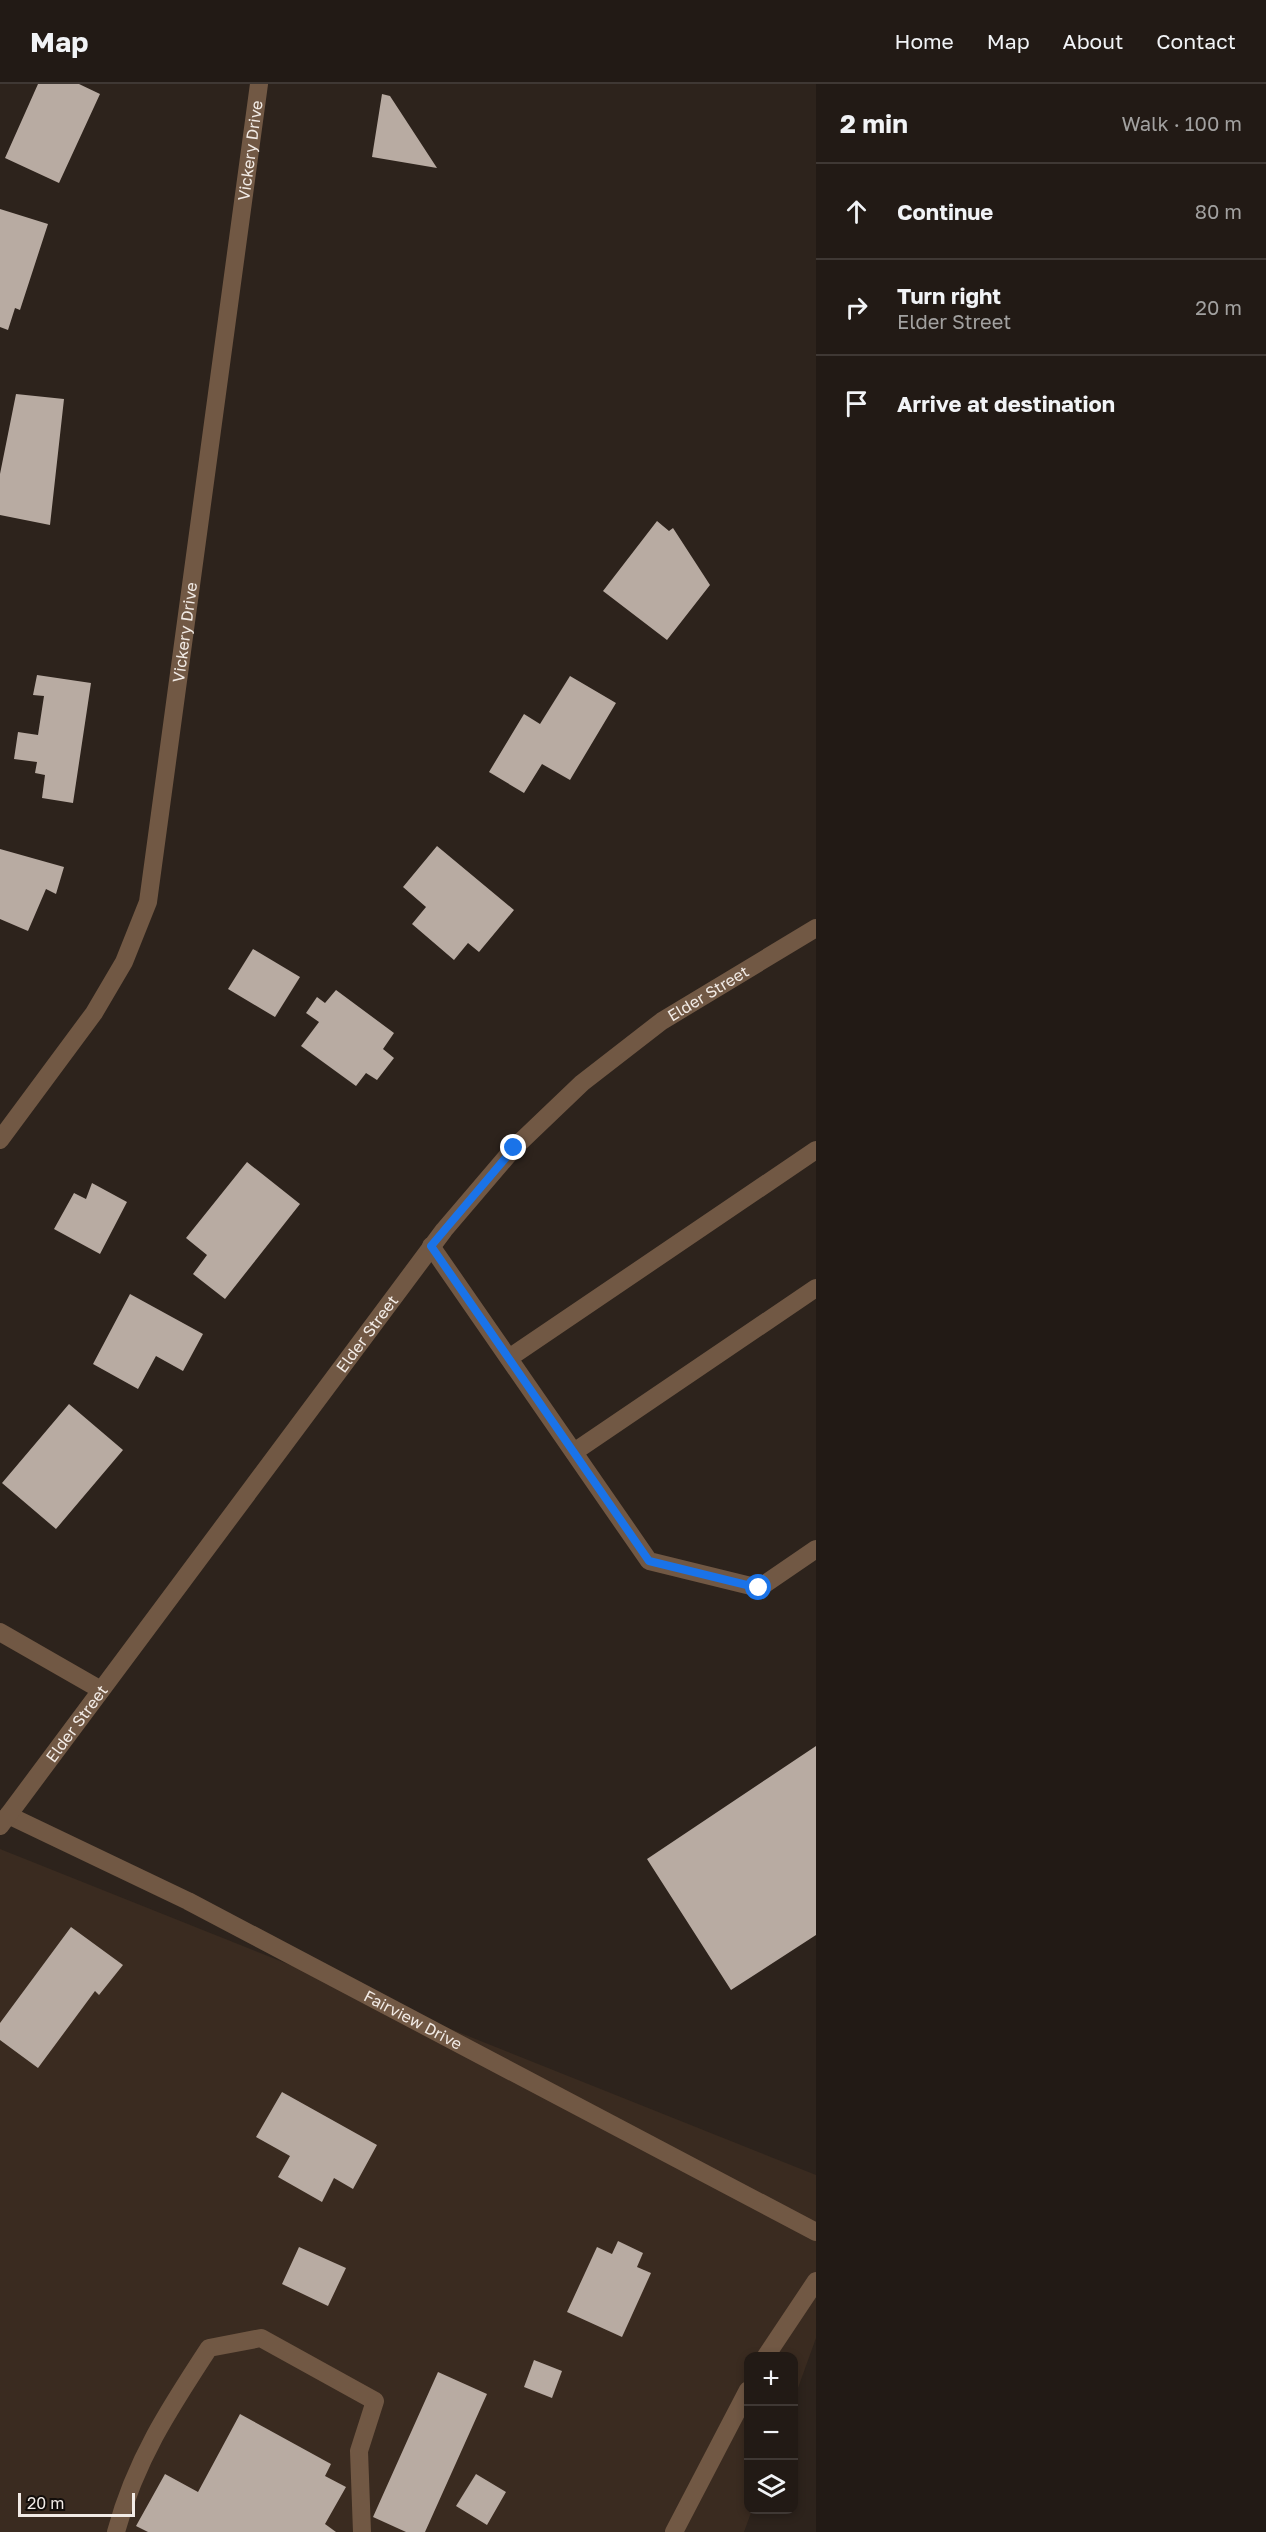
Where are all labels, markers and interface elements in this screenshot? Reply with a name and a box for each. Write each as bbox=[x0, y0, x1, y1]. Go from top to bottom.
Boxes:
text: Map bbox=[30, 25, 88, 58]
text: Home bbox=[894, 28, 954, 54]
text: Map bbox=[987, 28, 1030, 54]
text: About bbox=[1063, 28, 1123, 54]
text: Contact bbox=[1156, 28, 1236, 54]
street label: Vickery Drive bbox=[233, 99, 267, 202]
text: 2 min bbox=[840, 108, 908, 139]
text: Walk · 100 m bbox=[1121, 111, 1242, 135]
icon: ahead bbox=[840, 195, 873, 228]
text: Continue bbox=[897, 198, 993, 225]
text: 80 m bbox=[1195, 199, 1242, 223]
text: Turn right bbox=[897, 282, 1001, 309]
icon: right bbox=[840, 291, 873, 324]
text: 20 m bbox=[1195, 295, 1242, 319]
text: Elder Street bbox=[897, 309, 1011, 333]
icon: arrive bbox=[840, 387, 873, 420]
text: Arrive at destination bbox=[897, 390, 1115, 417]
street label: Vickery Drive bbox=[168, 581, 201, 684]
street label: Elder Street bbox=[664, 961, 752, 1025]
route end bbox=[500, 1134, 526, 1160]
street label: Elder Street bbox=[331, 1291, 402, 1376]
route start bbox=[745, 1574, 771, 1600]
street label: Elder Street bbox=[41, 1681, 112, 1766]
street label: Fairview Drive bbox=[361, 1986, 466, 2054]
map controls bbox=[744, 2352, 798, 2514]
button: + bbox=[744, 2352, 798, 2406]
button: − bbox=[744, 2406, 798, 2460]
button: layers bbox=[744, 2460, 798, 2514]
scale bar bbox=[18, 2490, 135, 2518]
text: 20 m bbox=[27, 2493, 64, 2513]

